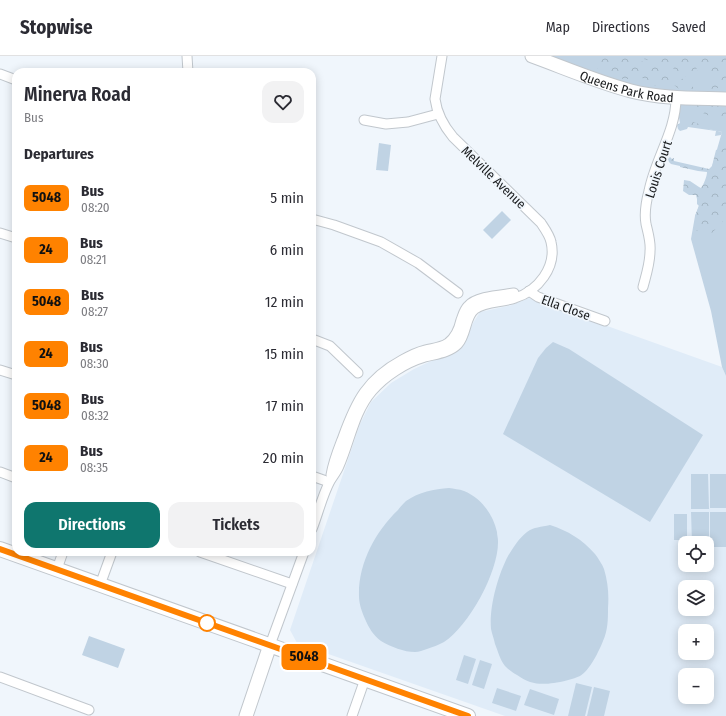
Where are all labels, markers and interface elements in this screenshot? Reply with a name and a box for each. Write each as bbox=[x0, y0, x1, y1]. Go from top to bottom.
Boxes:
text: Stopwise bbox=[20, 16, 93, 39]
text: Map bbox=[546, 19, 570, 36]
text: Directions bbox=[592, 19, 650, 36]
text: Saved bbox=[672, 19, 706, 36]
street label: Queens Park Road bbox=[578, 68, 674, 105]
button: heart bbox=[262, 81, 304, 123]
text: Minerva Road bbox=[24, 83, 131, 106]
text: Bus bbox=[24, 110, 43, 125]
street label: Louis Court bbox=[642, 138, 675, 200]
street label: Melville Avenue bbox=[458, 143, 529, 212]
text: Departures bbox=[24, 145, 94, 163]
text: Bus bbox=[81, 182, 104, 200]
text: 5048 bbox=[32, 189, 61, 206]
text: 5 min bbox=[270, 189, 304, 207]
text: 08:20 bbox=[81, 200, 110, 215]
text: Bus bbox=[80, 234, 103, 252]
text: 24 bbox=[39, 241, 53, 258]
text: 6 min bbox=[270, 241, 304, 259]
text: 08:21 bbox=[80, 252, 107, 267]
text: Bus bbox=[81, 286, 104, 304]
street label: Ella Close bbox=[539, 292, 592, 323]
text: 5048 bbox=[32, 293, 61, 310]
text: 12 min bbox=[265, 293, 304, 311]
text: 08:27 bbox=[81, 304, 108, 319]
text: Bus bbox=[80, 338, 103, 356]
text: 24 bbox=[39, 345, 53, 362]
text: 15 min bbox=[265, 345, 304, 363]
text: 08:30 bbox=[80, 356, 109, 371]
text: Bus bbox=[81, 390, 104, 408]
text: 5048 bbox=[32, 397, 61, 414]
text: 17 min bbox=[265, 397, 304, 415]
text: 08:32 bbox=[81, 408, 109, 423]
text: Bus bbox=[80, 442, 103, 460]
text: 24 bbox=[39, 449, 53, 466]
text: 20 min bbox=[263, 449, 304, 467]
text: 08:35 bbox=[80, 460, 108, 475]
button: Directions bbox=[24, 502, 160, 548]
button: Tickets bbox=[168, 502, 304, 548]
map controls bbox=[678, 536, 714, 704]
button: locate bbox=[678, 536, 714, 572]
button: layers bbox=[678, 580, 714, 616]
unlabelled marker bbox=[198, 614, 216, 632]
button: + bbox=[678, 624, 714, 660]
line badge: 5048 bbox=[276, 644, 332, 670]
text: 5048 bbox=[289, 648, 319, 665]
button: − bbox=[678, 668, 714, 704]

